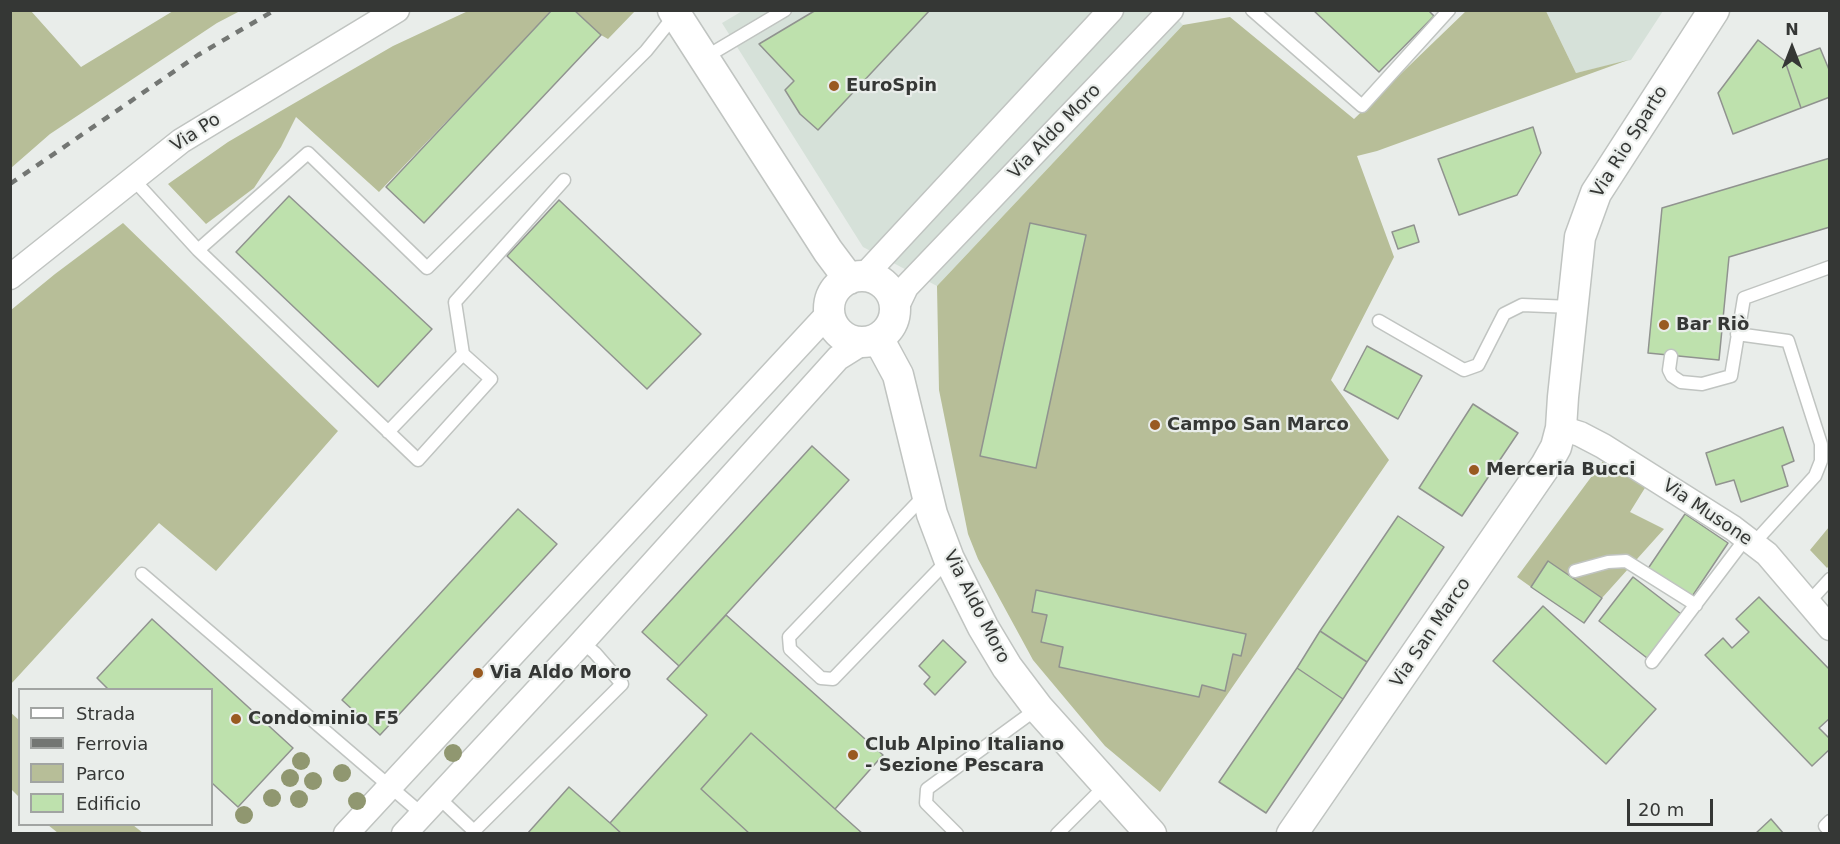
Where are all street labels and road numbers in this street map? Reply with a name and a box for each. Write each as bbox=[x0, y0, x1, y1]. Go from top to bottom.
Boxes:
street label: Via Aldo Moro bbox=[1004, 80, 1106, 184]
street label: Via Rio Sparto bbox=[1587, 82, 1673, 202]
street label: Via Po bbox=[167, 109, 225, 157]
street label: Via Musone bbox=[1658, 475, 1756, 551]
street label: Via Aldo Moro bbox=[938, 547, 1014, 667]
street label: Via San Marco bbox=[1386, 574, 1476, 692]

